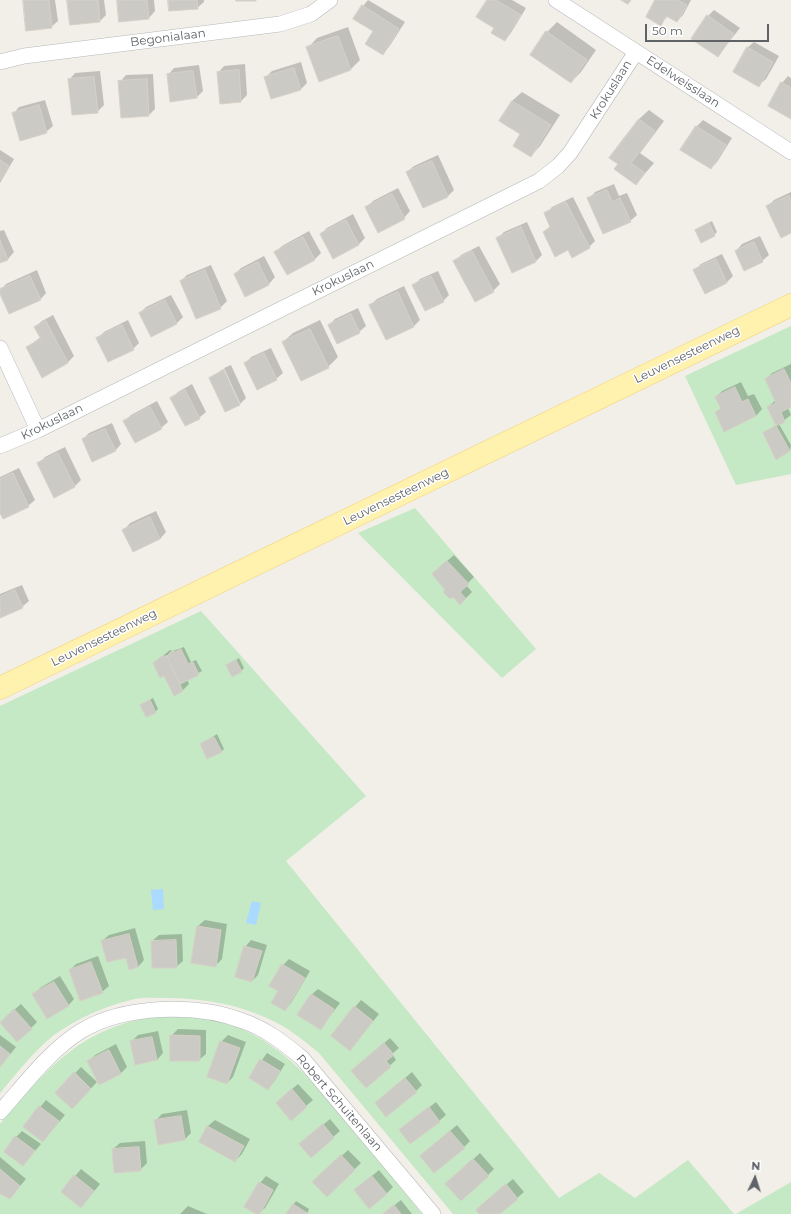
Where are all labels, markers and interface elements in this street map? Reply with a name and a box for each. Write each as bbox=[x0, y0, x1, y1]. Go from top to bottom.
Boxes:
scale bar bbox=[647, 16, 771, 42]
text: 50 m bbox=[652, 23, 683, 38]
street label: Begonialaan bbox=[129, 26, 207, 50]
street label: Edelweisslaan bbox=[644, 53, 722, 111]
street label: Krokuslaan bbox=[587, 58, 635, 122]
street label: Krokuslaan bbox=[310, 257, 376, 299]
street label: Leuvensesteenweg bbox=[632, 323, 742, 387]
street label: Krokuslaan bbox=[19, 401, 85, 443]
street label: Leuvensesteenweg bbox=[341, 465, 451, 529]
street label: Leuvensesteenweg bbox=[49, 606, 159, 670]
street label: Robert Schuitenlaan bbox=[293, 1052, 385, 1154]
north arrow bbox=[735, 1158, 775, 1198]
text: N bbox=[751, 1159, 761, 1173]

